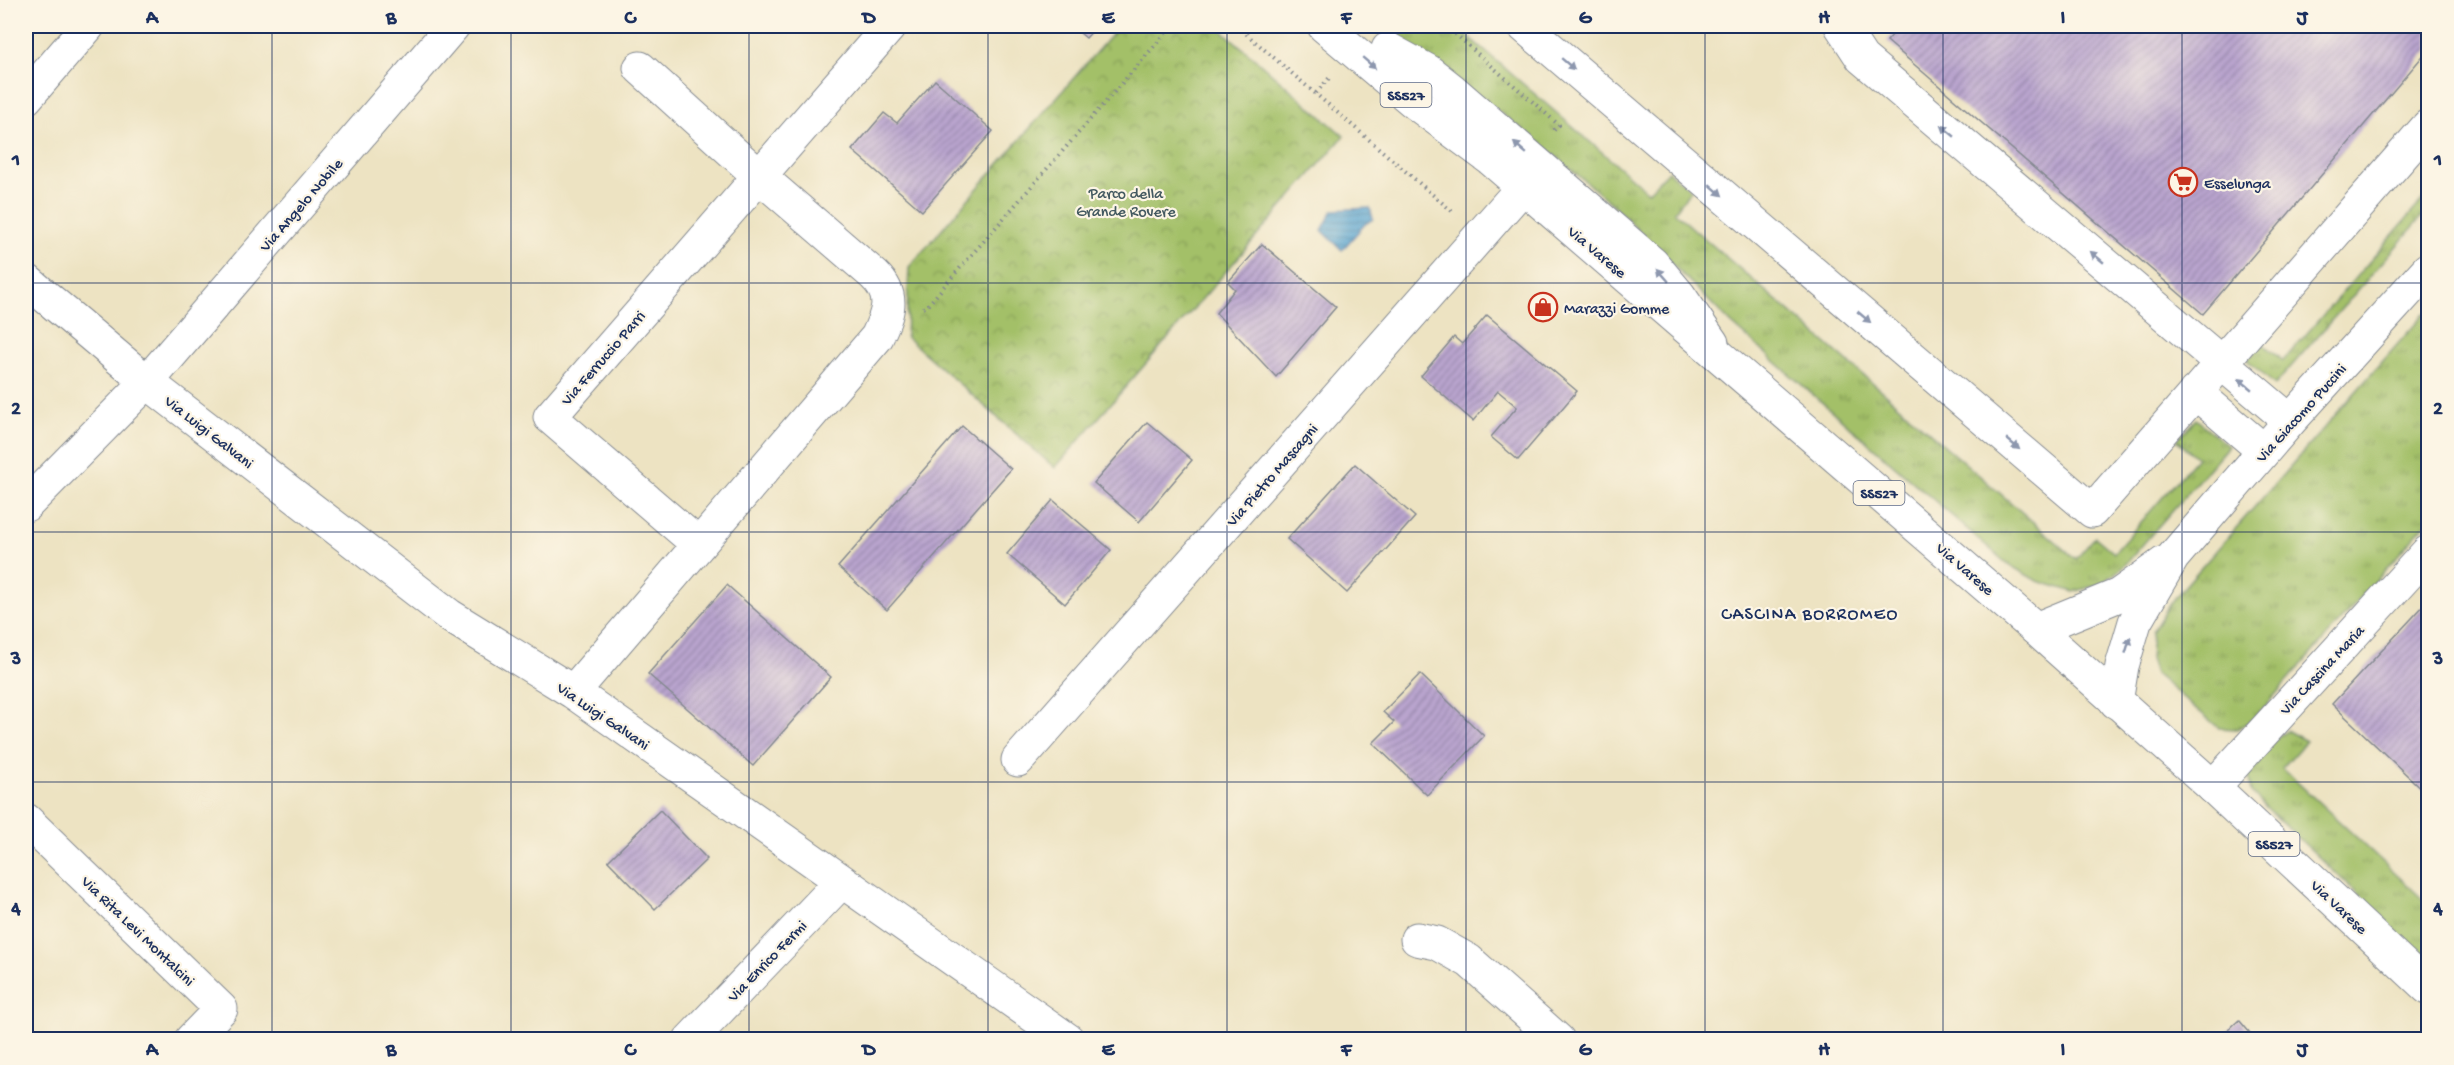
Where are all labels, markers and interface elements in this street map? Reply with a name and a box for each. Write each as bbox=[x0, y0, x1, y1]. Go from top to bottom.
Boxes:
text: A bbox=[145, 8, 160, 31]
text: B bbox=[385, 8, 397, 31]
text: C bbox=[624, 8, 638, 31]
text: D bbox=[860, 8, 876, 31]
text: E bbox=[1102, 8, 1116, 31]
text: F bbox=[1340, 8, 1353, 31]
text: G bbox=[1579, 8, 1593, 31]
text: H bbox=[1818, 8, 1830, 31]
text: I bbox=[2061, 8, 2066, 31]
text: J bbox=[2296, 8, 2309, 31]
one-way arrow bbox=[1361, 57, 1377, 70]
one-way arrow bbox=[1560, 57, 1576, 70]
road number: SS527 bbox=[1380, 83, 1432, 107]
one-way arrow bbox=[1941, 125, 1956, 138]
one-way arrow bbox=[1513, 142, 1528, 155]
text: 1 bbox=[11, 150, 20, 173]
text: 1 bbox=[2433, 150, 2442, 173]
street label: Via Angelo Nobile bbox=[256, 155, 349, 258]
supermarket icon: Esselunga bbox=[2167, 166, 2199, 198]
place label: Esselunga bbox=[2204, 176, 2272, 195]
one-way arrow bbox=[1708, 183, 1723, 196]
park label: Parco della Grande Rovere bbox=[1076, 186, 1177, 223]
street label: Via Varese bbox=[1562, 223, 1630, 284]
one-way arrow bbox=[2089, 251, 2105, 264]
one-way arrow bbox=[1656, 267, 1669, 283]
shop icon: Marazzi Gomme bbox=[1527, 291, 1559, 323]
place label: Marazzi Gomme bbox=[1564, 301, 1670, 320]
street label: Via Ferruccio Parri bbox=[558, 308, 651, 411]
one-way arrow bbox=[1856, 310, 1871, 323]
street label: Via Giacomo Puccini bbox=[2253, 361, 2352, 468]
one-way arrow bbox=[2237, 377, 2253, 390]
street label: Via Luigi Galvani bbox=[159, 392, 256, 474]
text: 2 bbox=[11, 399, 21, 422]
text: 2 bbox=[2433, 399, 2443, 422]
street label: Via Pietro Mascagni bbox=[1223, 421, 1324, 532]
one-way arrow bbox=[2005, 437, 2021, 450]
road number: SS527 bbox=[1854, 481, 1904, 505]
street label: Via Varese bbox=[1930, 540, 1997, 602]
district label: CASCINA BORROMEO bbox=[1721, 605, 1899, 626]
street label: Via Cascina Maria bbox=[2276, 622, 2371, 721]
one-way arrow bbox=[2124, 636, 2133, 654]
text: 3 bbox=[10, 649, 21, 672]
text: 3 bbox=[2432, 649, 2443, 672]
street label: Via Luigi Galvani bbox=[551, 679, 652, 756]
road number: SS527 bbox=[2248, 832, 2300, 856]
street label: Via Rita Levi Montalcini bbox=[75, 873, 197, 992]
street label: Via Varese bbox=[2304, 877, 2371, 940]
text: 4 bbox=[10, 899, 21, 922]
text: 4 bbox=[2432, 899, 2443, 922]
street label: Via Enrico Fermi bbox=[724, 918, 812, 1008]
text: A bbox=[145, 1040, 160, 1063]
text: B bbox=[385, 1040, 397, 1063]
text: C bbox=[624, 1040, 638, 1063]
text: D bbox=[860, 1040, 876, 1063]
text: E bbox=[1102, 1040, 1116, 1063]
text: F bbox=[1340, 1040, 1353, 1063]
text: G bbox=[1579, 1040, 1593, 1063]
text: H bbox=[1818, 1040, 1830, 1063]
text: I bbox=[2061, 1040, 2066, 1063]
text: J bbox=[2296, 1040, 2309, 1063]

